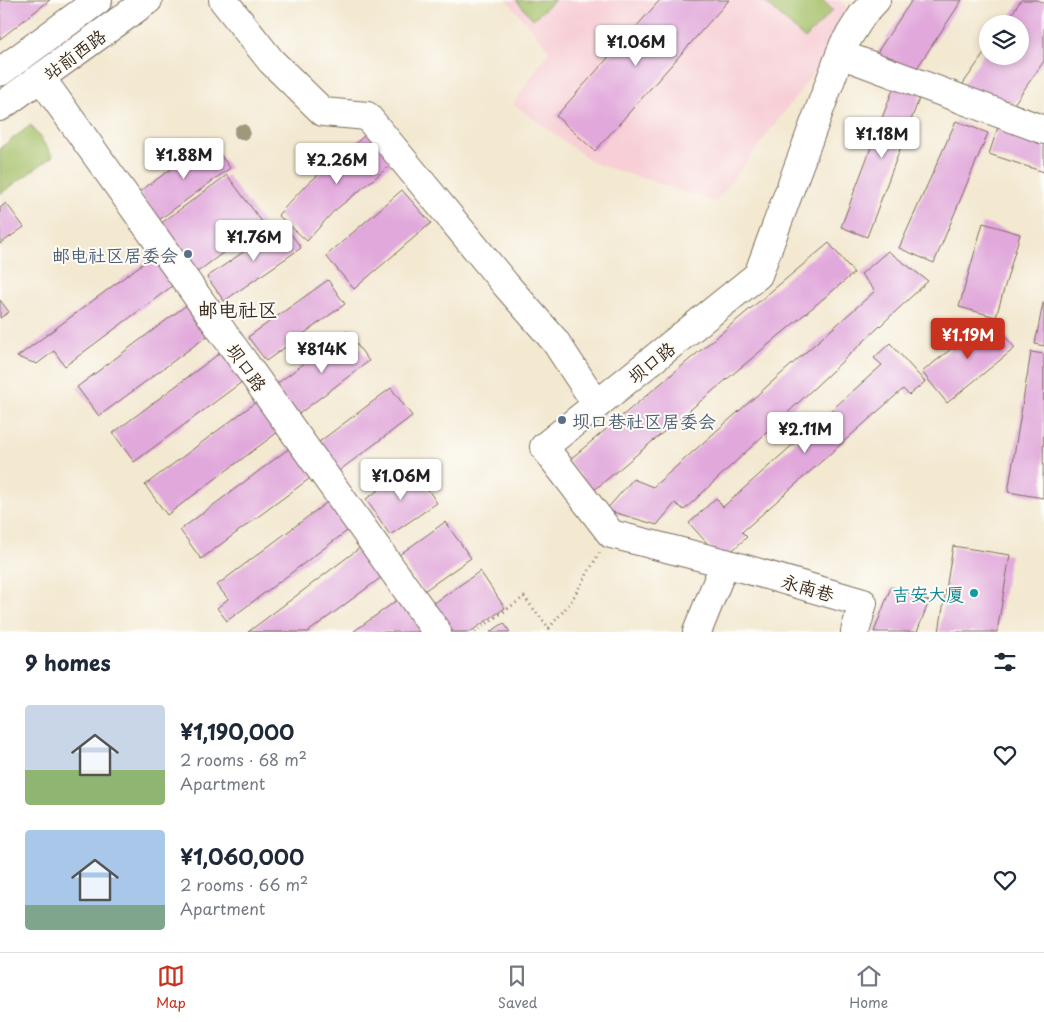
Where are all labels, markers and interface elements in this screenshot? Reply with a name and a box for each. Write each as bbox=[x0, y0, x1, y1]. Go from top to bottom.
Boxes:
map controls bbox=[979, 15, 1029, 65]
button: layers bbox=[979, 15, 1029, 65]
street label: 站前西路 bbox=[37, 22, 111, 86]
pin: ¥1.06M bbox=[595, 24, 677, 67]
text: ¥1.06M bbox=[606, 29, 666, 53]
pin: ¥1.18M bbox=[841, 116, 923, 159]
text: ¥1.18M bbox=[856, 121, 908, 145]
pin: ¥1.88M bbox=[143, 138, 225, 180]
text: ¥1.88M bbox=[156, 142, 212, 166]
pin: ¥2.26M bbox=[296, 142, 378, 185]
text: ¥2.26M bbox=[306, 147, 368, 171]
pin: ¥1.76M bbox=[213, 220, 295, 262]
text: ¥1.76M bbox=[226, 224, 282, 248]
place label: 邮电社区居委会 bbox=[52, 241, 178, 268]
marker: 邮电社区居委会 bbox=[182, 248, 194, 260]
district label: 邮电社区 bbox=[198, 294, 278, 324]
pin: ¥1.19M bbox=[927, 318, 1009, 360]
text: ¥1.19M bbox=[942, 322, 994, 346]
pin: ¥814K bbox=[287, 332, 357, 374]
street label: 坝口路 bbox=[622, 335, 680, 389]
text: ¥814K bbox=[297, 336, 347, 360]
street label: 坝口路 bbox=[220, 337, 274, 397]
place label: 坝口巷社区居委会 bbox=[572, 407, 716, 434]
pin: ¥2.11M bbox=[764, 412, 846, 454]
marker: 坝口巷社区居委会 bbox=[556, 414, 568, 426]
text: ¥2.11M bbox=[778, 416, 832, 440]
pin: ¥1.06M bbox=[360, 458, 442, 501]
text: ¥1.06M bbox=[371, 463, 431, 487]
street label: 永南巷 bbox=[778, 567, 838, 607]
place label: 吉安大厦 bbox=[892, 580, 964, 607]
marker: 吉安大厦 bbox=[968, 587, 980, 599]
text: 9 homes bbox=[25, 646, 111, 678]
icon: filters bbox=[991, 648, 1019, 676]
text: ¥1,190,000 bbox=[180, 715, 294, 747]
icon: home bbox=[65, 725, 125, 785]
icon: heart bbox=[991, 741, 1019, 769]
text: 2 rooms · 68 m² bbox=[180, 747, 307, 771]
text: Apartment bbox=[180, 771, 265, 795]
text: ¥1,060,000 bbox=[180, 840, 304, 872]
icon: home bbox=[65, 850, 125, 910]
icon: heart bbox=[991, 866, 1019, 894]
text: 2 rooms · 66 m² bbox=[180, 872, 308, 896]
text: Apartment bbox=[180, 896, 265, 920]
tab: Map bbox=[156, 962, 186, 1013]
tab: Saved bbox=[498, 962, 537, 1013]
tab: Home bbox=[849, 962, 888, 1013]

